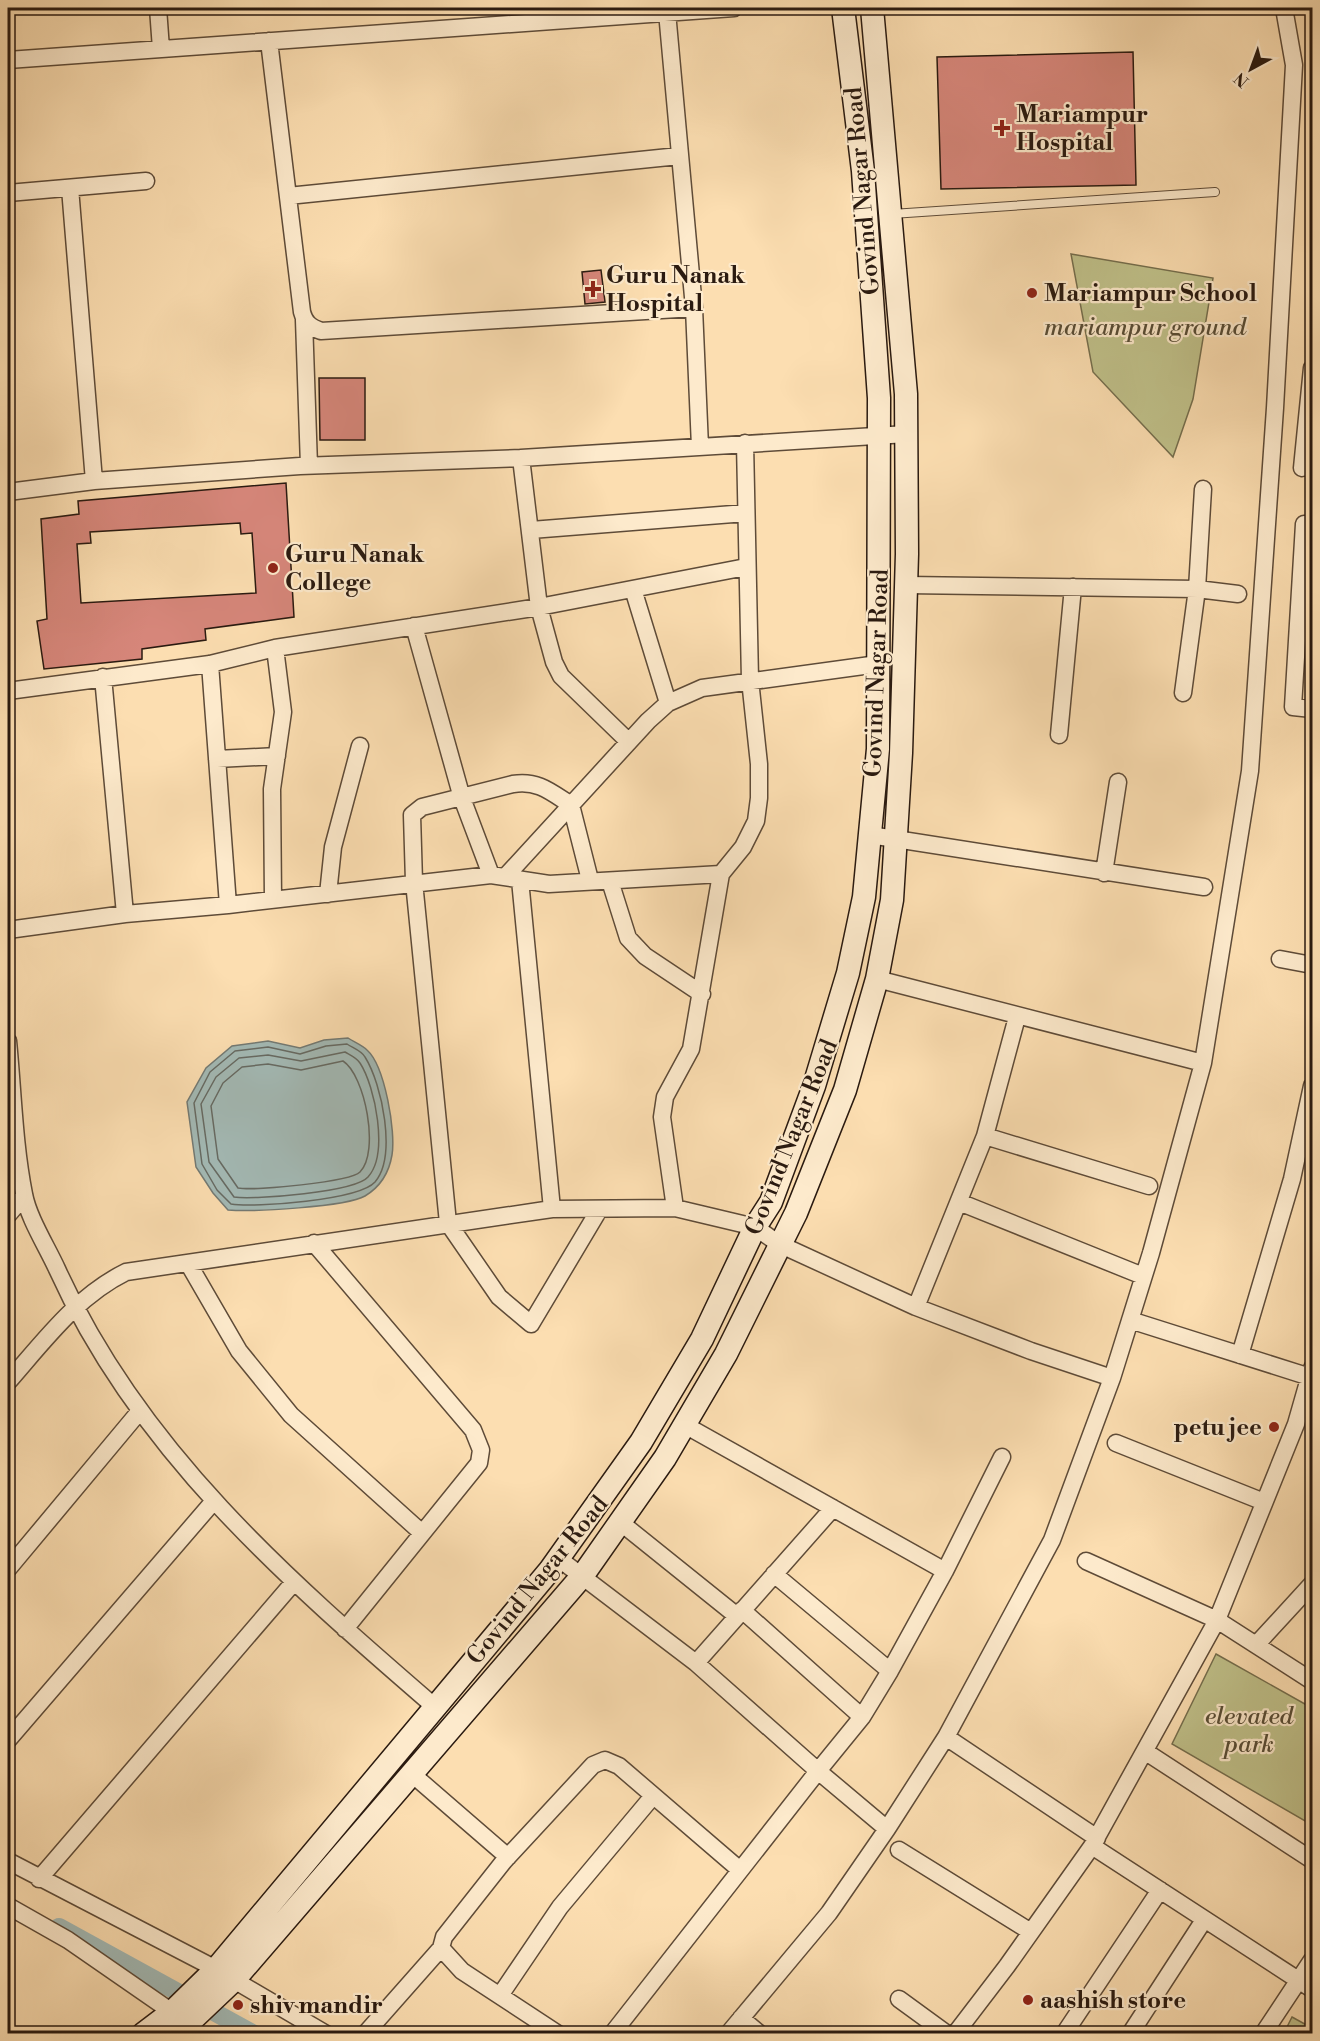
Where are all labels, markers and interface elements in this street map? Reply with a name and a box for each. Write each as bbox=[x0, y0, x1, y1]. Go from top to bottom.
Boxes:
north arrow bbox=[1221, 39, 1281, 99]
text: N bbox=[1230, 68, 1253, 91]
street label: Govind Nagar Road bbox=[839, 85, 887, 296]
place label: Mariampur Hospital bbox=[1016, 100, 1148, 158]
marker: Mariampur Hospital bbox=[993, 119, 1011, 137]
place label: Guru Nanak Hospital bbox=[606, 261, 746, 319]
place label: Mariampur School bbox=[1044, 279, 1257, 309]
marker: Guru Nanak Hospital bbox=[584, 280, 602, 298]
marker: Mariampur School bbox=[1025, 286, 1039, 300]
park label: mariampur ground bbox=[1044, 313, 1247, 343]
place label: Guru Nanak College bbox=[285, 540, 425, 598]
marker: Guru Nanak College bbox=[266, 561, 280, 575]
street label: Govind Nagar Road bbox=[858, 568, 896, 778]
street label: Govind Nagar Road bbox=[739, 1035, 845, 1240]
place label: petu jee bbox=[1173, 1413, 1262, 1443]
marker: petu jee bbox=[1267, 1420, 1281, 1434]
street label: Govind Nagar Road bbox=[460, 1490, 615, 1671]
park label: elevated park bbox=[1205, 1702, 1295, 1760]
place label: aashish store bbox=[1040, 1986, 1186, 2016]
place label: shiv mandir bbox=[250, 1991, 383, 2021]
marker: aashish store bbox=[1021, 1993, 1035, 2007]
marker: shiv mandir bbox=[231, 1998, 245, 2012]

